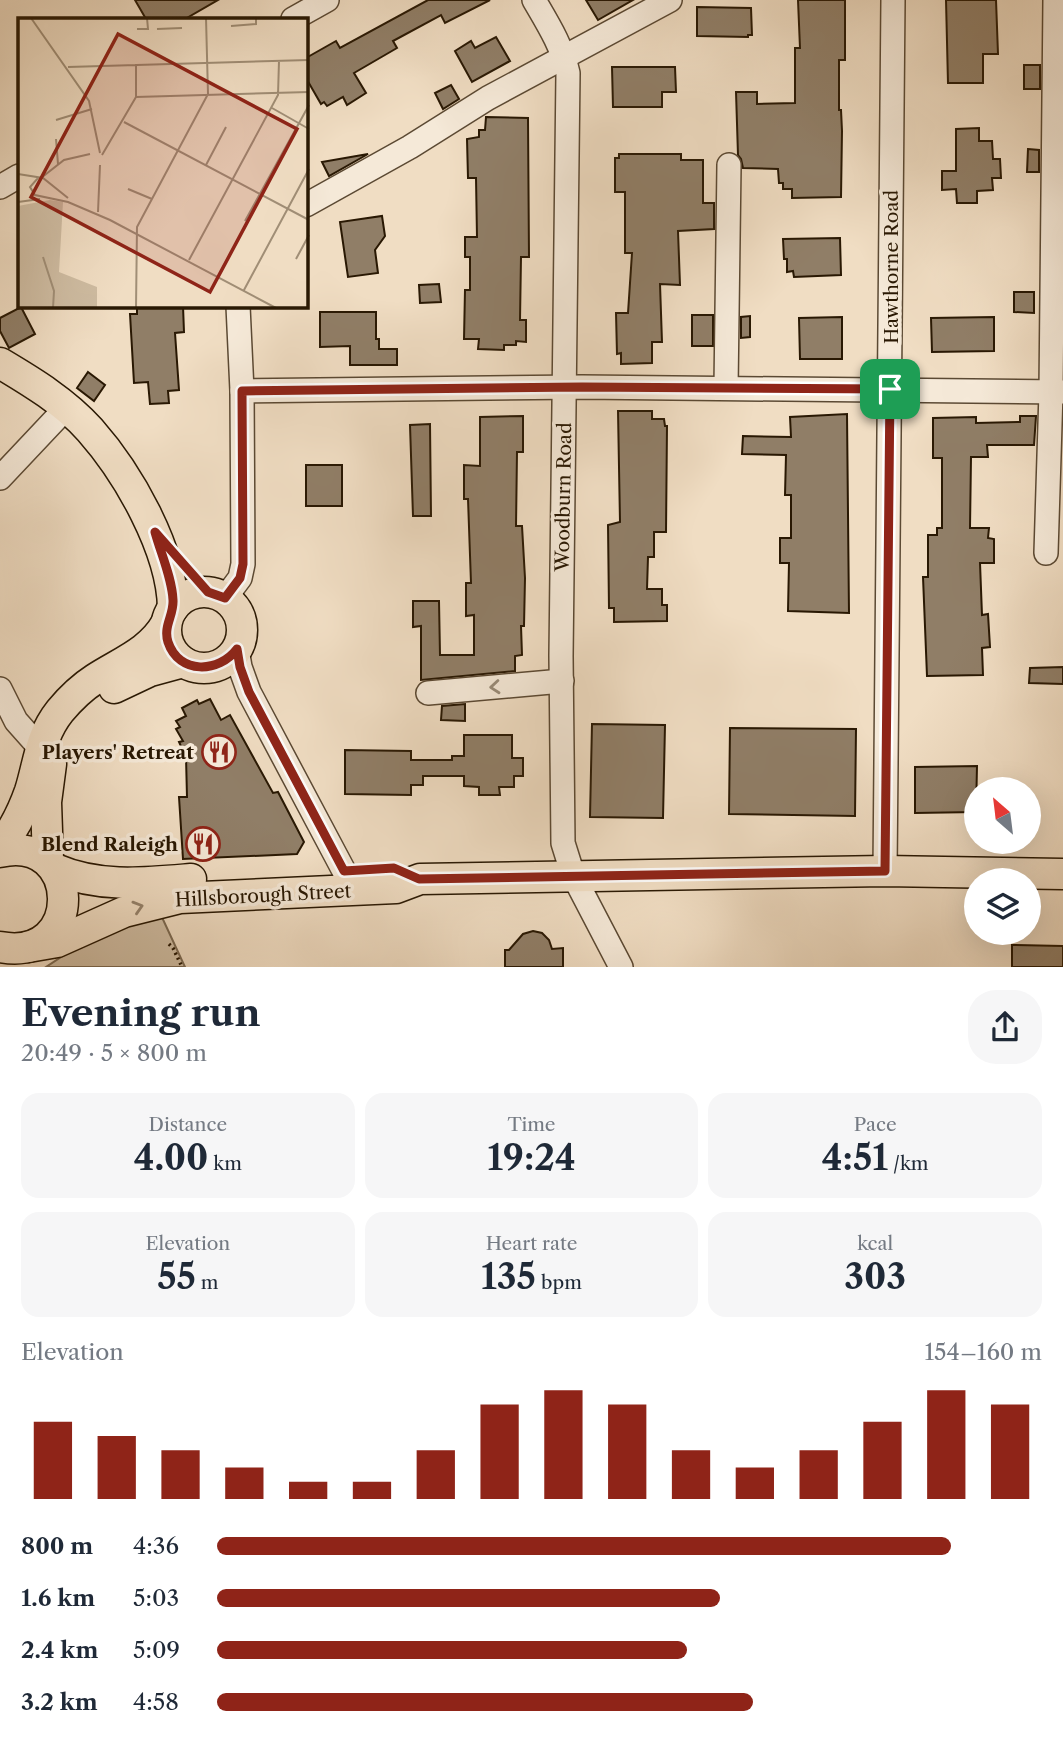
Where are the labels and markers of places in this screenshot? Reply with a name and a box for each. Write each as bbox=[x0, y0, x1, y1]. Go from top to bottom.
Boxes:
pin bbox=[860, 359, 920, 419]
restaurant icon: Players' Retreat bbox=[200, 733, 238, 771]
place label: Players' Retreat bbox=[42, 741, 194, 764]
restaurant icon: Blend Raleigh bbox=[184, 825, 222, 863]
place label: Blend Raleigh bbox=[41, 833, 178, 856]

